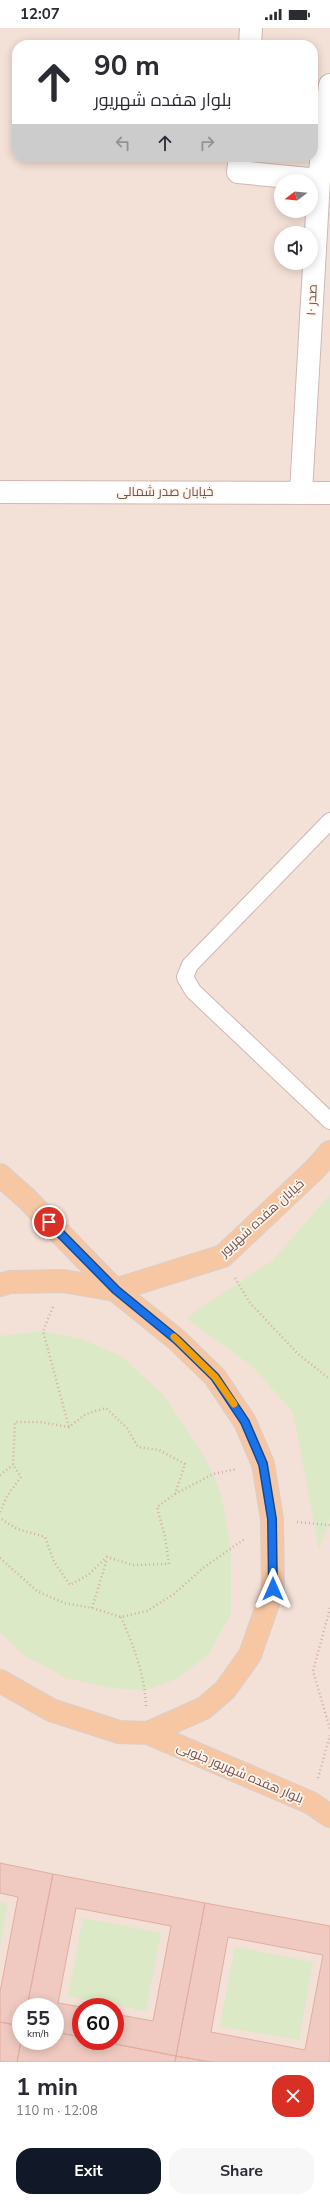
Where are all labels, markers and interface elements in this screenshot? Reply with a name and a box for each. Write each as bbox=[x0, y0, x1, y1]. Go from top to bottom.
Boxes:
text: 12:07 bbox=[20, 4, 60, 24]
text: 90 m bbox=[94, 47, 160, 85]
icon: ahead bbox=[28, 56, 80, 108]
text: بلوار هفده شهریور bbox=[94, 88, 232, 112]
icon: left bbox=[112, 132, 134, 154]
icon: ahead bbox=[154, 132, 176, 154]
icon: right bbox=[196, 132, 218, 154]
north arrow bbox=[274, 174, 318, 218]
map controls bbox=[274, 174, 318, 270]
button: sound bbox=[274, 226, 318, 270]
street label: صدر ۱۰ bbox=[302, 284, 322, 316]
street label: خیابان صدر شمالی bbox=[117, 483, 213, 501]
street label: خیابان هفده شهریور bbox=[215, 1175, 308, 1262]
pin bbox=[32, 1205, 66, 1239]
icon: arrive bbox=[38, 1211, 60, 1233]
position arrow bbox=[252, 1568, 294, 1610]
street label: بلوار هفده شهریور جنوبی bbox=[174, 1738, 306, 1808]
speed limit sign: 60 bbox=[72, 1998, 124, 2050]
text: 55 bbox=[26, 2005, 50, 2032]
text: km/h bbox=[27, 2027, 49, 2041]
text: 1 min bbox=[16, 2071, 78, 2103]
button: close bbox=[272, 2075, 314, 2117]
text: 110 m · 12:08 bbox=[16, 2102, 98, 2120]
button: Exit bbox=[16, 2148, 161, 2194]
button: Share bbox=[169, 2148, 314, 2194]

